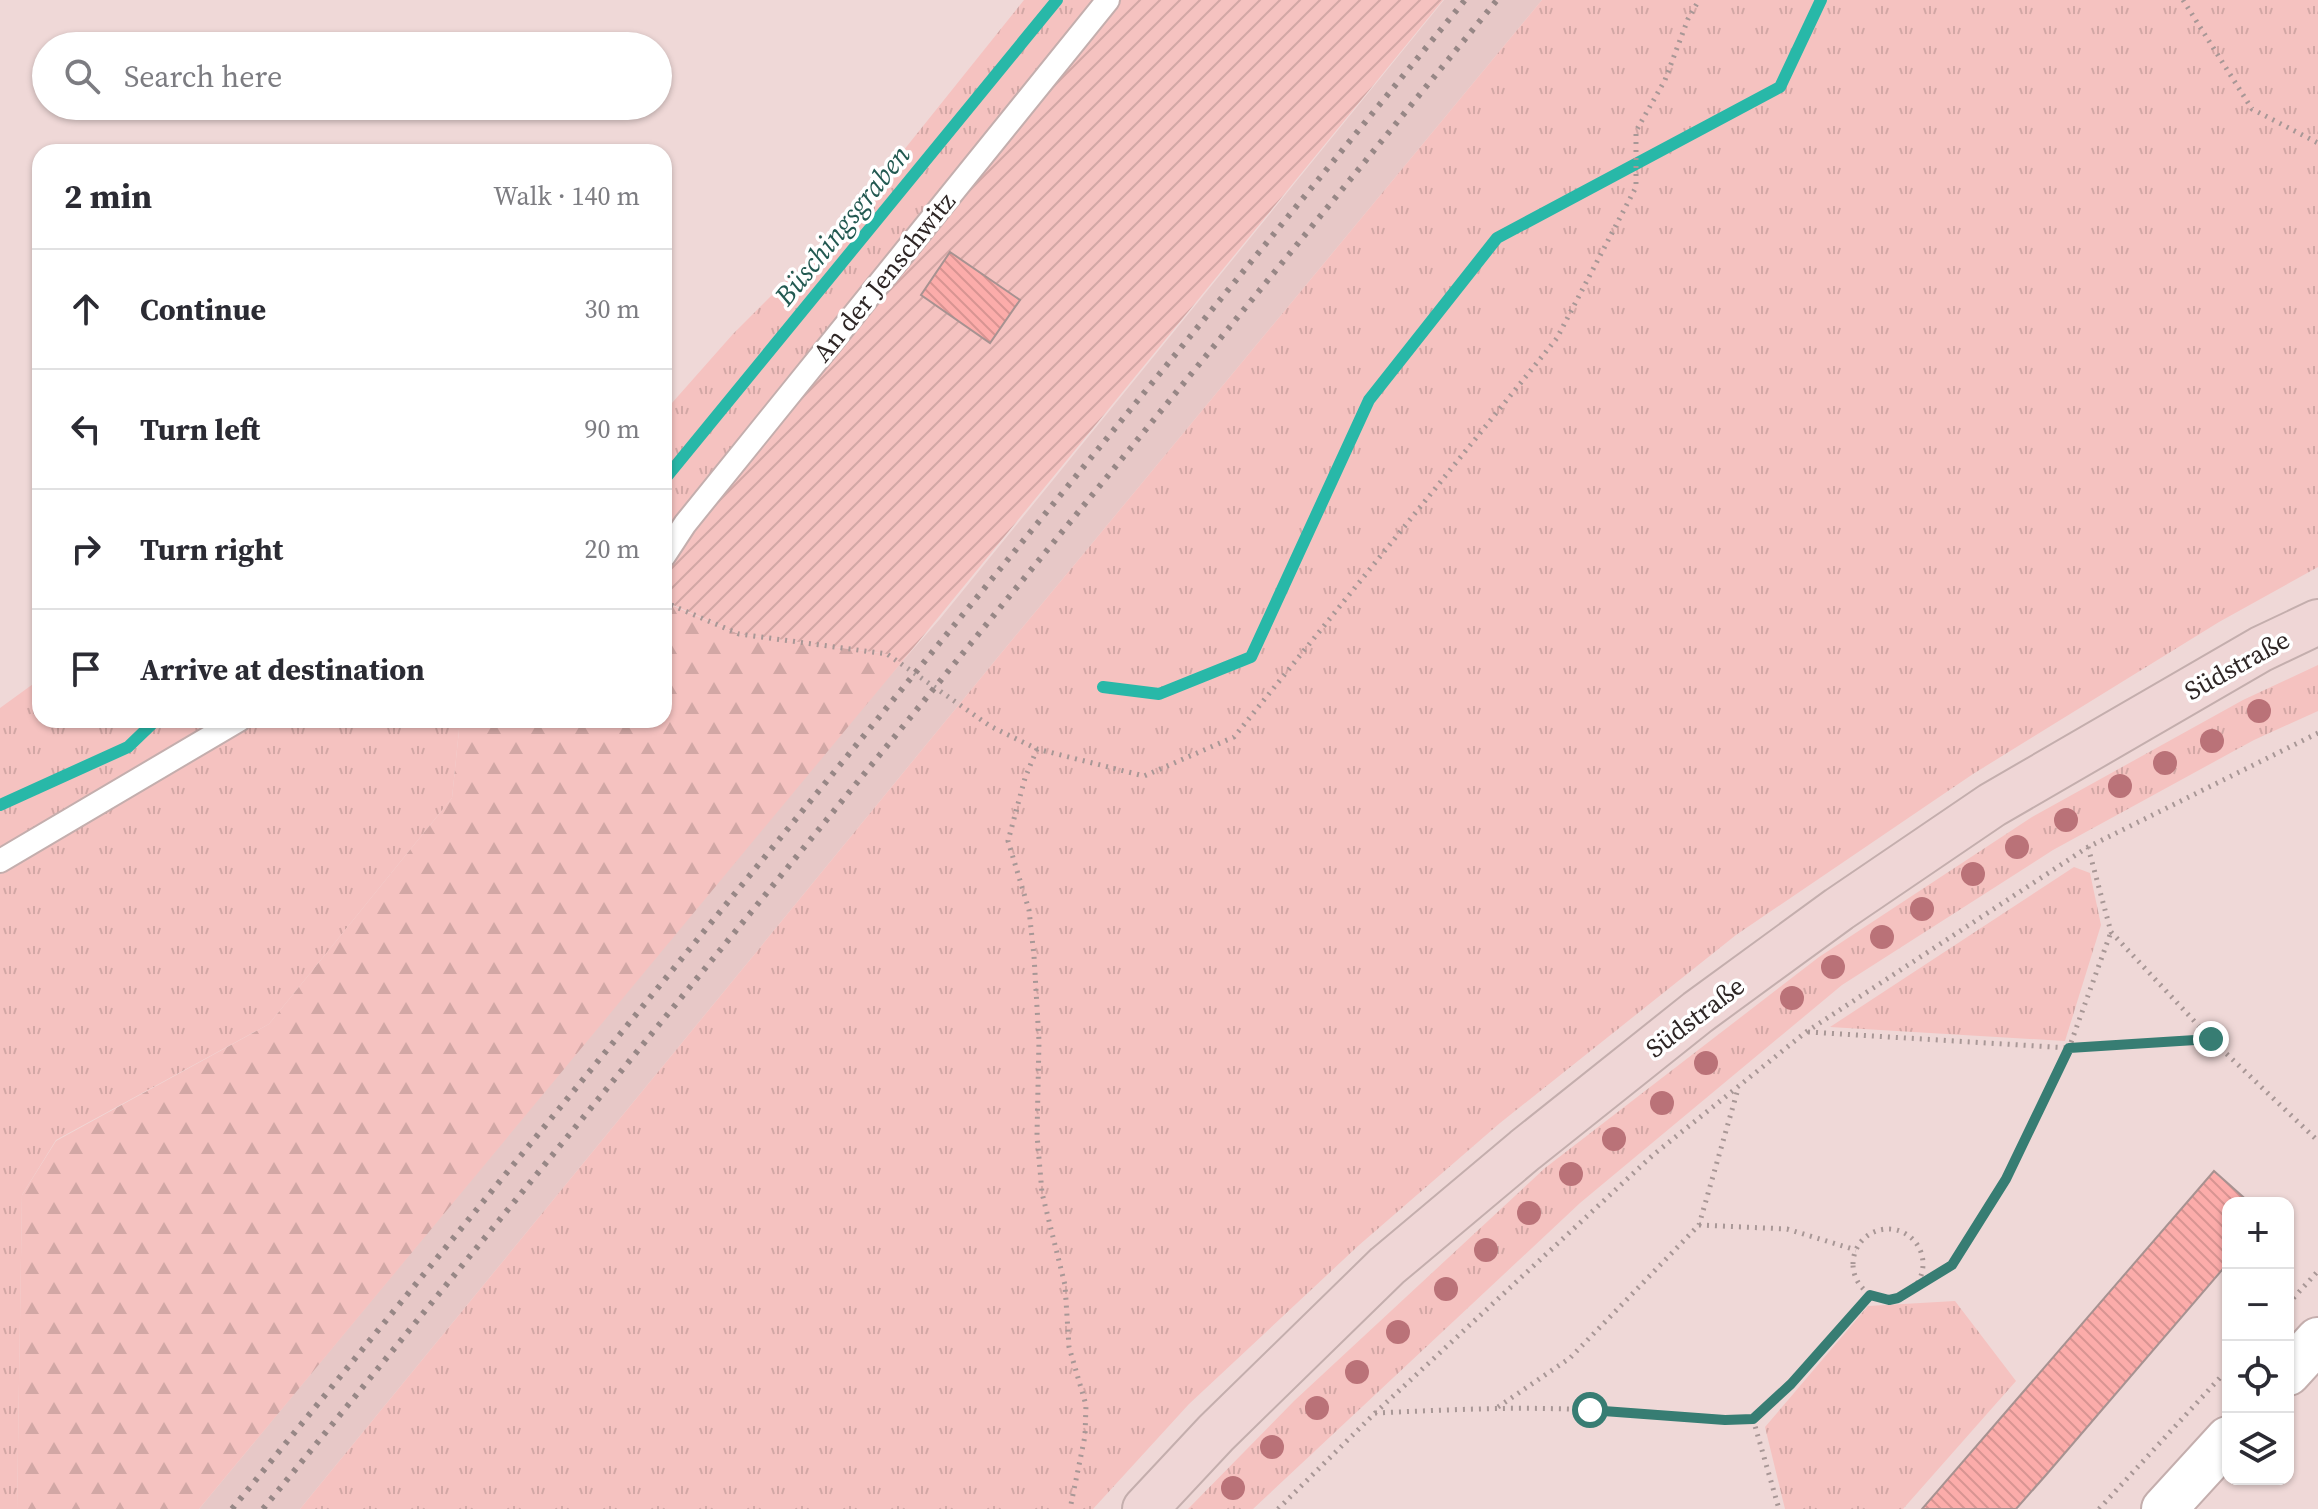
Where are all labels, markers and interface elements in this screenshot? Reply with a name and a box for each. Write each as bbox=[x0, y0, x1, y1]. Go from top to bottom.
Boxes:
search box bbox=[32, 32, 672, 120]
icon: search bbox=[60, 54, 104, 98]
text: Search here bbox=[124, 56, 282, 97]
water label: Büschingsgraben bbox=[765, 137, 919, 314]
text: 2 min bbox=[64, 173, 152, 219]
text: Walk · 140 m bbox=[493, 178, 640, 214]
street label: An der Jenschwitz bbox=[804, 184, 964, 369]
icon: ahead bbox=[64, 287, 108, 331]
text: Continue bbox=[140, 289, 266, 330]
text: 30 m bbox=[585, 291, 640, 327]
icon: left bbox=[64, 407, 108, 451]
text: Turn left bbox=[140, 409, 260, 450]
text: 90 m bbox=[585, 411, 640, 447]
icon: right bbox=[64, 527, 108, 571]
text: Turn right bbox=[140, 529, 283, 570]
text: 20 m bbox=[585, 531, 640, 567]
street label: Südstraße bbox=[2178, 621, 2296, 709]
icon: arrive bbox=[64, 647, 108, 691]
text: Arrive at destination bbox=[140, 649, 425, 690]
street label: Südstraße bbox=[1638, 968, 1752, 1066]
route end bbox=[2193, 1021, 2229, 1057]
map controls bbox=[2222, 1197, 2294, 1485]
button: + bbox=[2222, 1197, 2294, 1269]
button: − bbox=[2222, 1269, 2294, 1341]
button: locate bbox=[2222, 1341, 2294, 1413]
route start bbox=[1572, 1392, 1608, 1428]
button: layers bbox=[2222, 1413, 2294, 1485]

